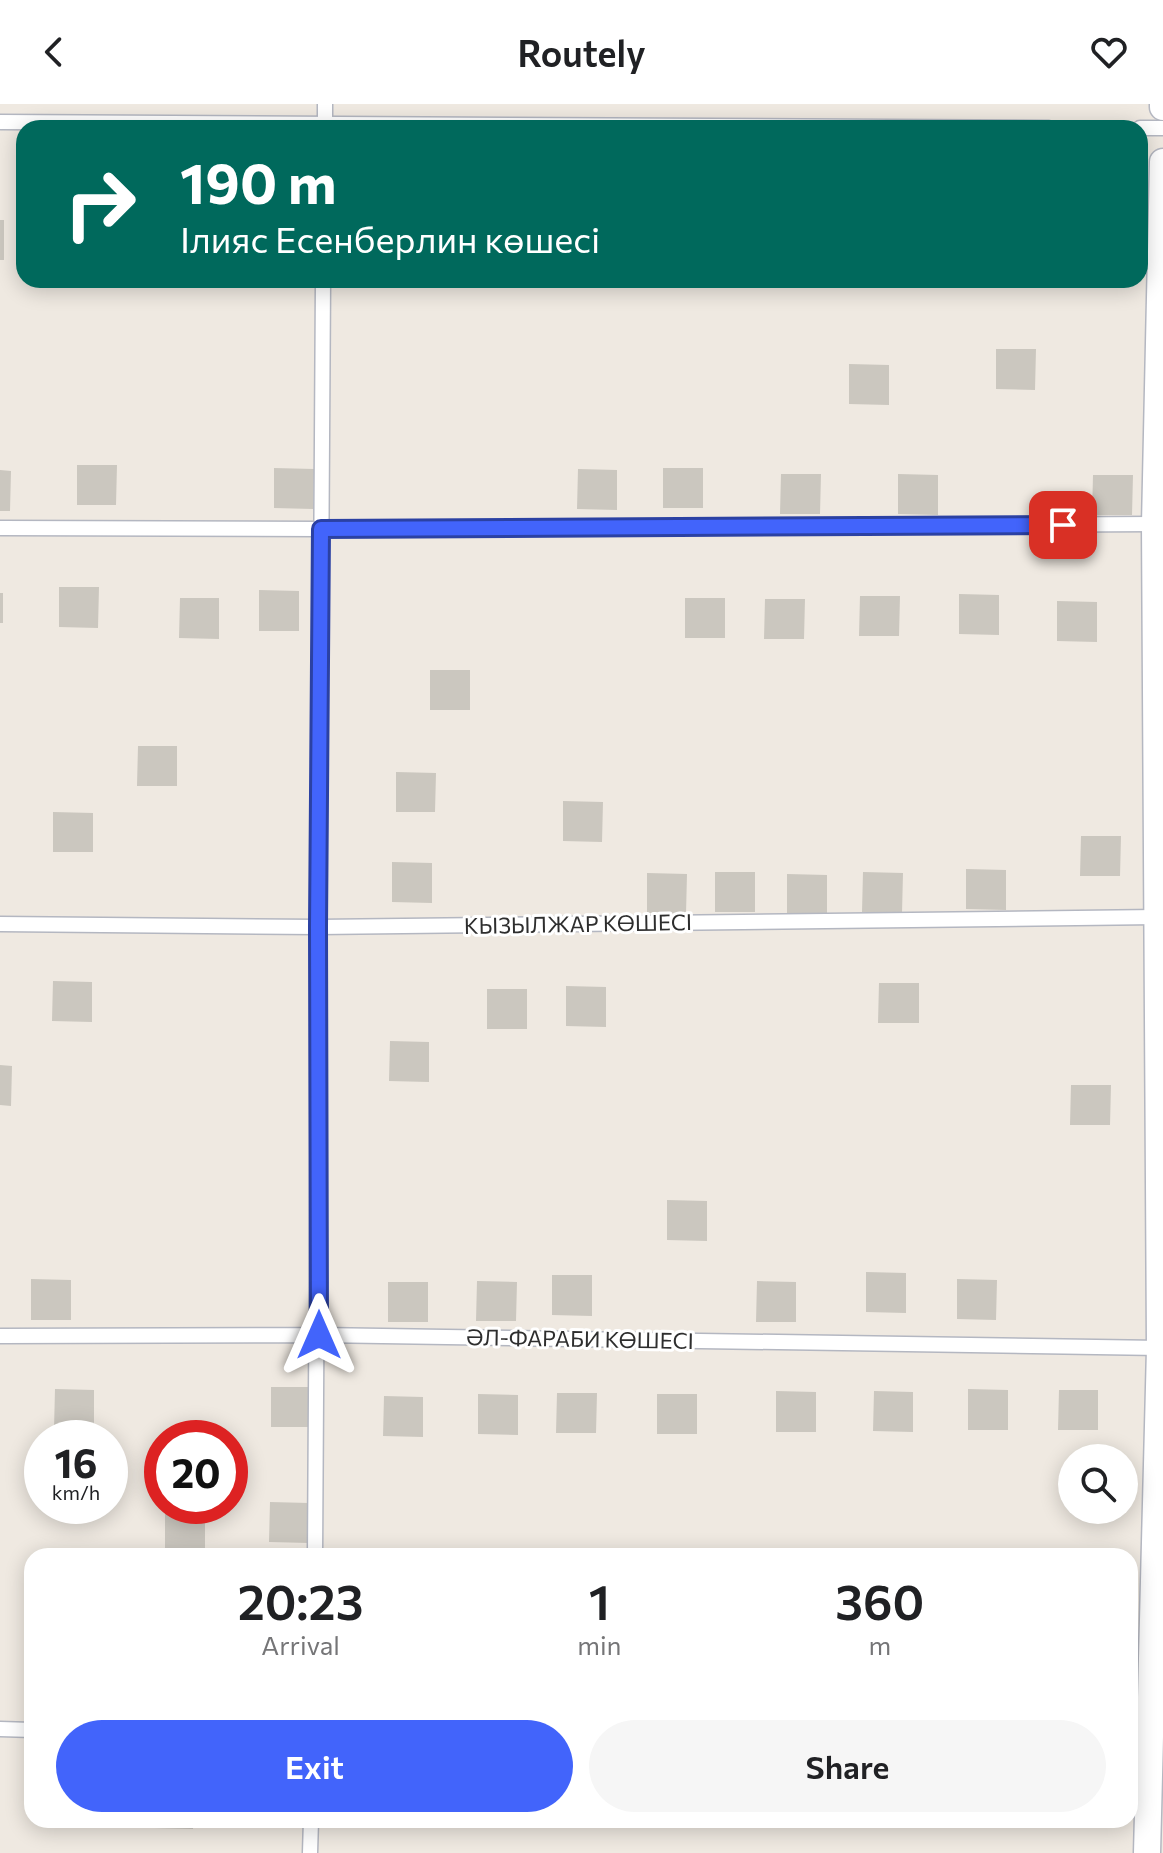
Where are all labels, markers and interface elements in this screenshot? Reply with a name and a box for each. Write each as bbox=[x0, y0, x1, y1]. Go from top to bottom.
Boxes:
icon: back bbox=[32, 30, 76, 74]
text: Routely bbox=[517, 30, 646, 74]
icon: heart bbox=[1087, 30, 1131, 74]
text: 190 m bbox=[180, 147, 337, 216]
icon: right bbox=[48, 152, 152, 256]
text: Ілияс Есенберлин көшесі bbox=[180, 216, 600, 260]
pin bbox=[1029, 491, 1097, 559]
icon: arrive bbox=[1041, 503, 1085, 547]
street label: КЫЗЫЛЖАР КӨШЕСІ bbox=[464, 908, 692, 939]
position arrow bbox=[277, 1293, 361, 1377]
street label: ӘЛ-ФАРАБИ КӨШЕСІ bbox=[466, 1323, 694, 1354]
speed limit sign: 20 bbox=[144, 1420, 248, 1524]
text: 16 bbox=[55, 1437, 97, 1486]
map controls bbox=[1058, 1444, 1138, 1524]
button: search bbox=[1058, 1444, 1138, 1524]
text: km/h bbox=[52, 1480, 100, 1504]
text: 20:23 bbox=[238, 1571, 363, 1630]
text: 1 bbox=[589, 1571, 610, 1630]
text: 360 bbox=[835, 1571, 924, 1630]
text: Arrival bbox=[261, 1629, 340, 1660]
text: min bbox=[577, 1629, 621, 1660]
text: m bbox=[868, 1629, 891, 1660]
button: Exit bbox=[56, 1720, 573, 1812]
button: Share bbox=[589, 1720, 1106, 1812]

